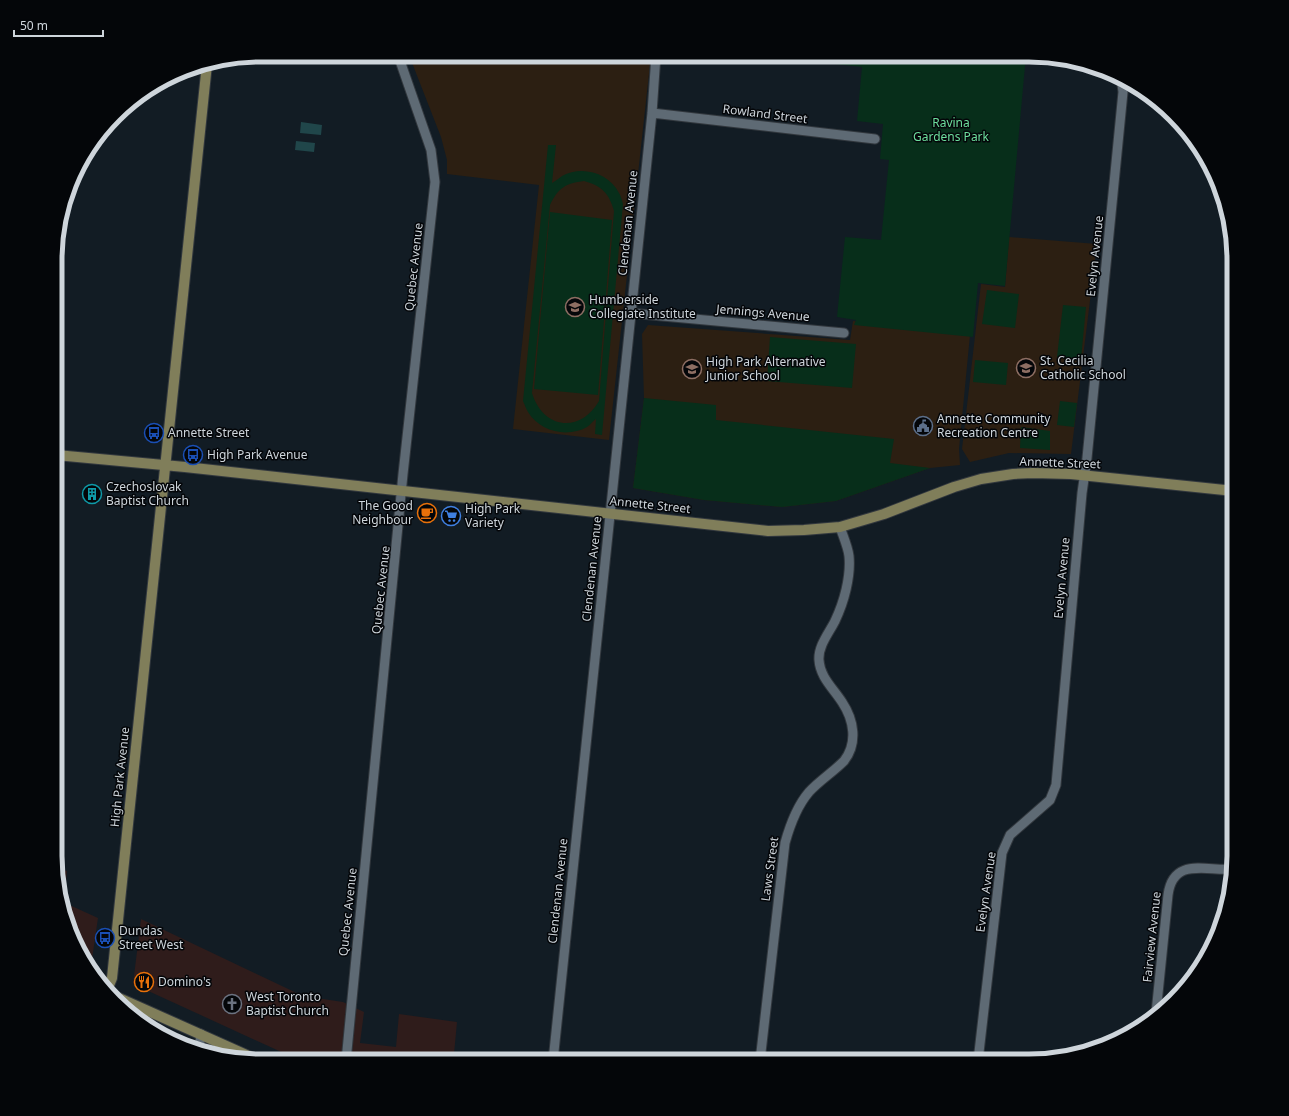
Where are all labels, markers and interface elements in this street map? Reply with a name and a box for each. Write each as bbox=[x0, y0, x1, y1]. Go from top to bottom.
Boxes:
scale bar bbox=[14, 12, 103, 38]
text: 50 m bbox=[20, 17, 48, 34]
street label: Rowland Street bbox=[722, 100, 809, 127]
park label: Ravina Gardens Park bbox=[913, 114, 990, 145]
street label: Clendenan Avenue bbox=[614, 169, 642, 276]
street label: Evelyn Avenue bbox=[1082, 214, 1107, 297]
street label: Quebec Avenue bbox=[400, 222, 427, 312]
place label: Humberside Collegiate Institute bbox=[589, 291, 696, 322]
school or university icon: Humberside Collegiate Institute bbox=[564, 296, 586, 318]
street label: Jennings Avenue bbox=[715, 300, 811, 325]
place label: St. Cecilia Catholic School bbox=[1040, 352, 1126, 383]
place label: High Park Alternative Junior School bbox=[705, 353, 826, 384]
school or university icon: St. Cecilia Catholic School bbox=[1015, 357, 1037, 379]
school or university icon: High Park Alternative Junior School bbox=[681, 358, 703, 380]
place label: Annette Community Recreation Centre bbox=[937, 410, 1051, 441]
public building icon: Annette Community Recreation Centre bbox=[912, 415, 934, 437]
bus stop icon: Annette Street bbox=[143, 422, 165, 444]
place label: Annette Street bbox=[168, 424, 250, 441]
bus stop icon: High Park Avenue bbox=[182, 444, 204, 466]
place label: High Park Avenue bbox=[207, 446, 308, 463]
street label: Annette Street bbox=[1019, 453, 1102, 472]
place label: Czechoslovak Baptist Church bbox=[106, 478, 189, 509]
building icon: Czechoslovak Baptist Church bbox=[81, 483, 103, 505]
street label: Annette Street bbox=[609, 492, 692, 517]
place label: The Good Neighbour bbox=[352, 497, 413, 528]
place label: High Park Variety bbox=[465, 500, 521, 531]
cafe icon: The Good Neighbour bbox=[416, 502, 438, 524]
supermarket icon: High Park Variety bbox=[440, 505, 462, 527]
street label: Clendenan Avenue bbox=[578, 515, 606, 622]
street label: Evelyn Avenue bbox=[1049, 536, 1074, 619]
street label: Quebec Avenue bbox=[367, 545, 394, 635]
street label: High Park Avenue bbox=[106, 726, 133, 828]
street label: Laws Street bbox=[757, 835, 783, 902]
street label: Clendenan Avenue bbox=[544, 837, 572, 944]
street label: Evelyn Avenue bbox=[971, 850, 1000, 933]
street label: Quebec Avenue bbox=[334, 867, 361, 957]
street label: Fairview Avenue bbox=[1138, 890, 1165, 983]
place label: Dundas Street West bbox=[119, 922, 184, 953]
bus stop icon: Dundas Street West bbox=[94, 927, 116, 949]
restaurant icon: Domino's bbox=[133, 971, 155, 993]
place label: Domino's bbox=[158, 973, 211, 990]
place label: West Toronto Baptist Church bbox=[246, 988, 329, 1019]
church icon: West Toronto Baptist Church bbox=[221, 993, 243, 1015]

